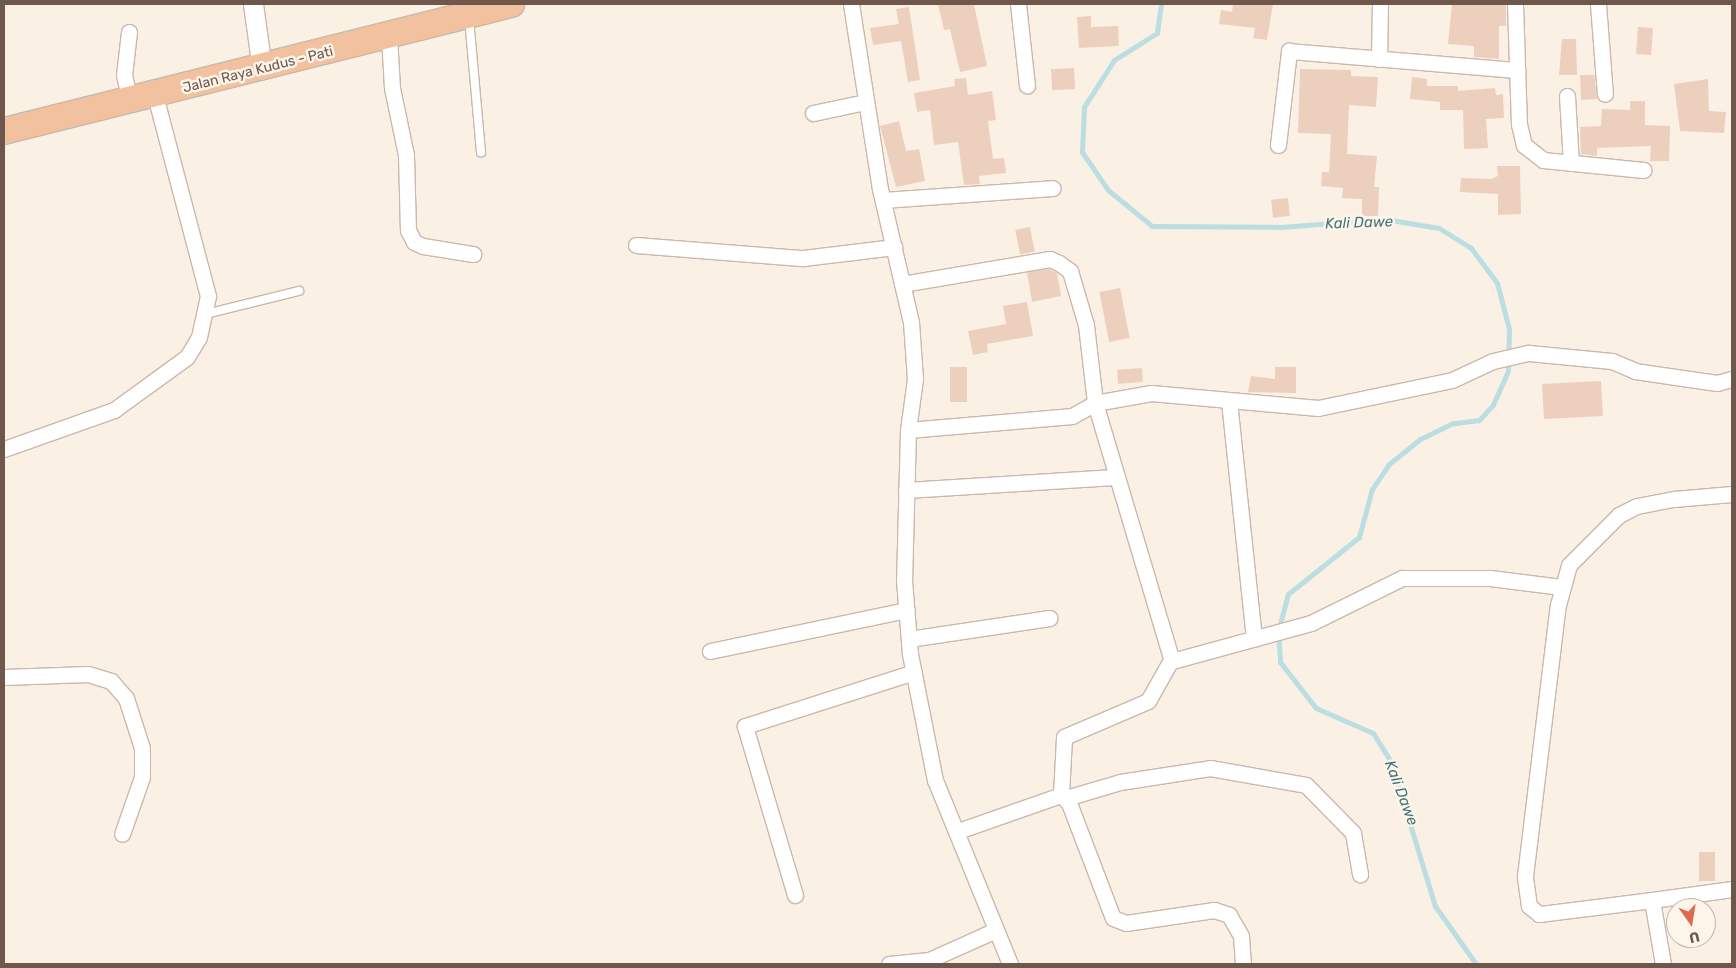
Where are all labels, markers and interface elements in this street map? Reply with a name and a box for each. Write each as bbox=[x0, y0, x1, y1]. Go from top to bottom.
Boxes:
street label: Jalan Raya Kudus - Pati bbox=[181, 43, 335, 97]
water label: Kali Dawe bbox=[1325, 213, 1393, 233]
water label: Kali Dawe bbox=[1380, 758, 1422, 828]
north arrow bbox=[1666, 898, 1716, 948]
text: U bbox=[1687, 928, 1701, 947]

